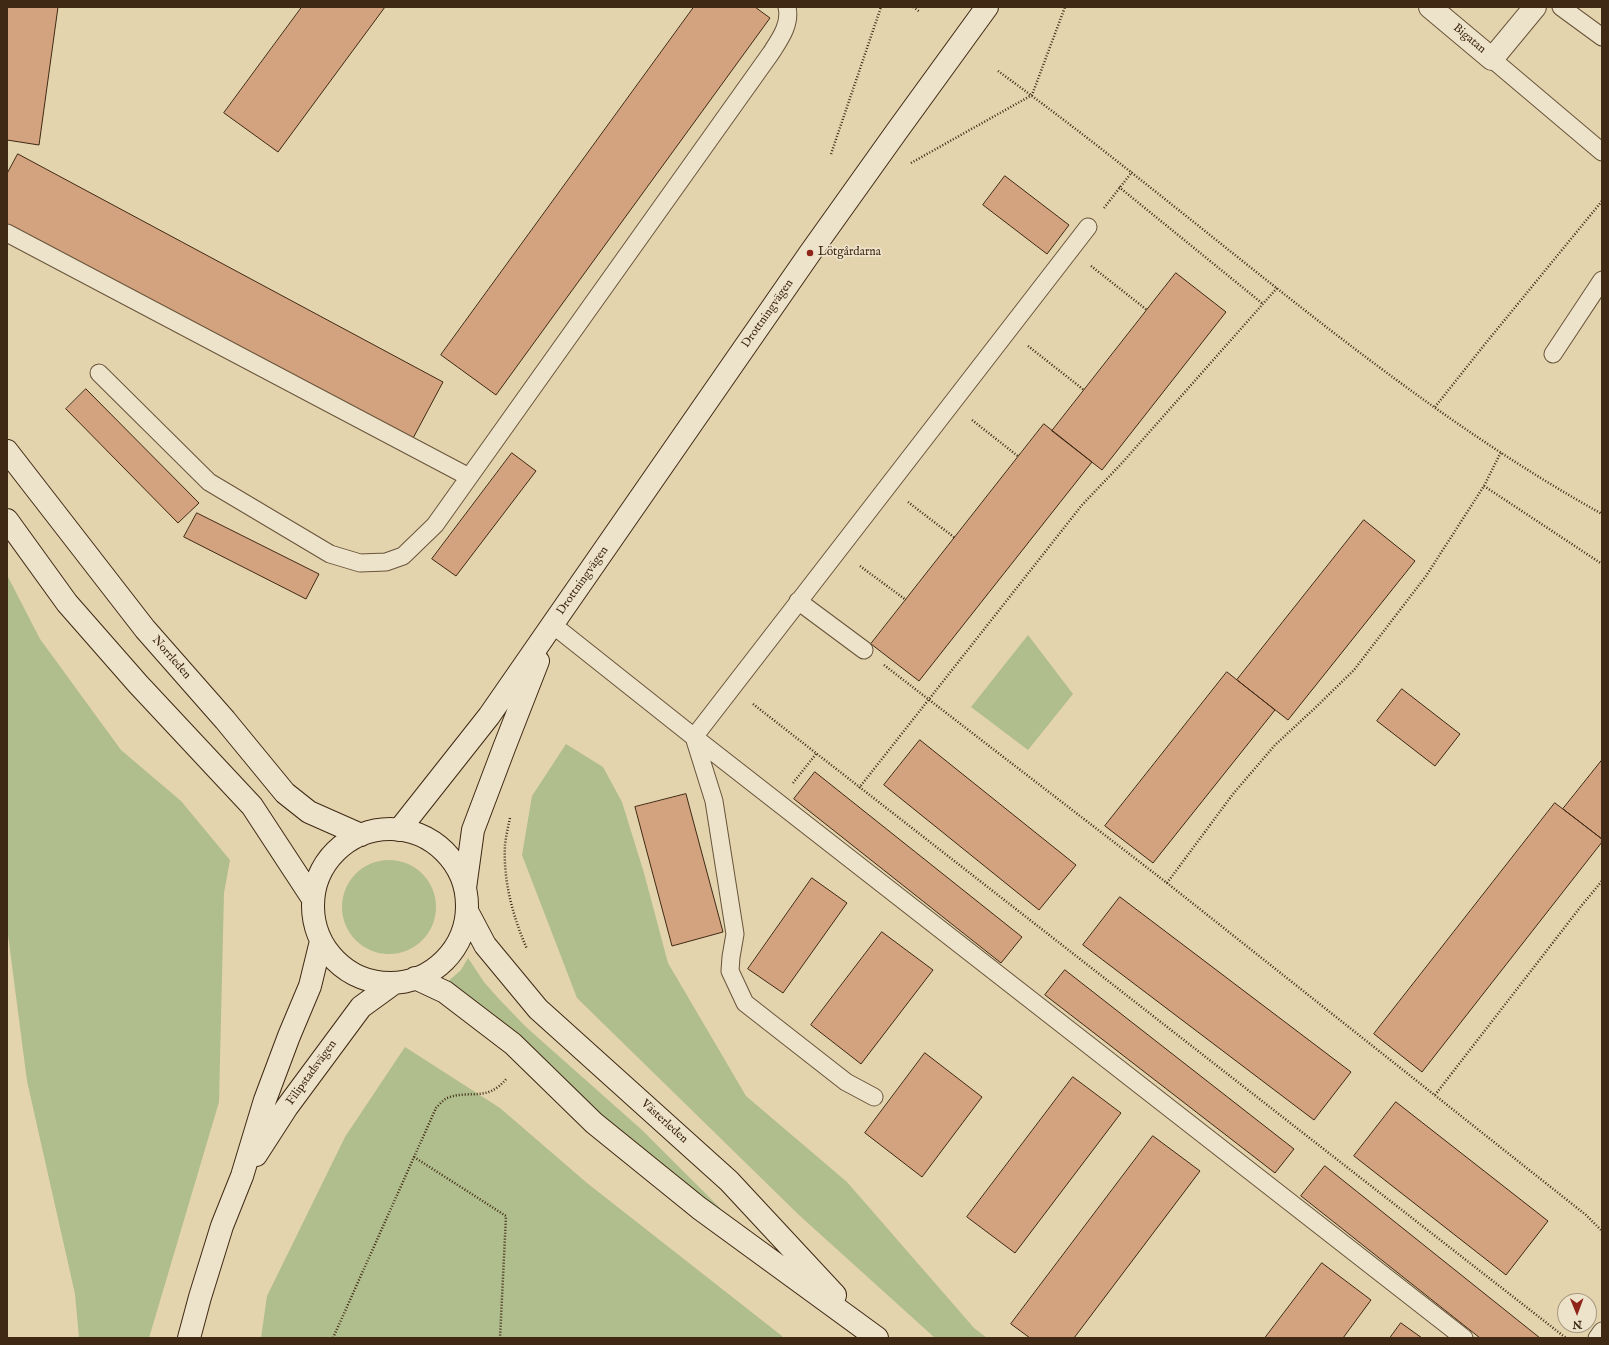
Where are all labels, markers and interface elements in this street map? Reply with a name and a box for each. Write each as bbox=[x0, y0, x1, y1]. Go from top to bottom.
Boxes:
street label: Bigatan bbox=[1450, 21, 1488, 57]
place label: Lötgårdarna bbox=[818, 246, 881, 260]
marker: Lötgårdarna bbox=[805, 248, 815, 258]
street label: Drottningvägen bbox=[739, 277, 797, 351]
street label: Drottningvägen bbox=[554, 544, 612, 618]
street label: Norrleden bbox=[148, 634, 194, 682]
street label: Filipstadsvägen bbox=[284, 1038, 340, 1108]
street label: Västerleden bbox=[638, 1097, 690, 1147]
north arrow bbox=[1557, 1293, 1597, 1333]
text: N bbox=[1572, 1317, 1582, 1331]

